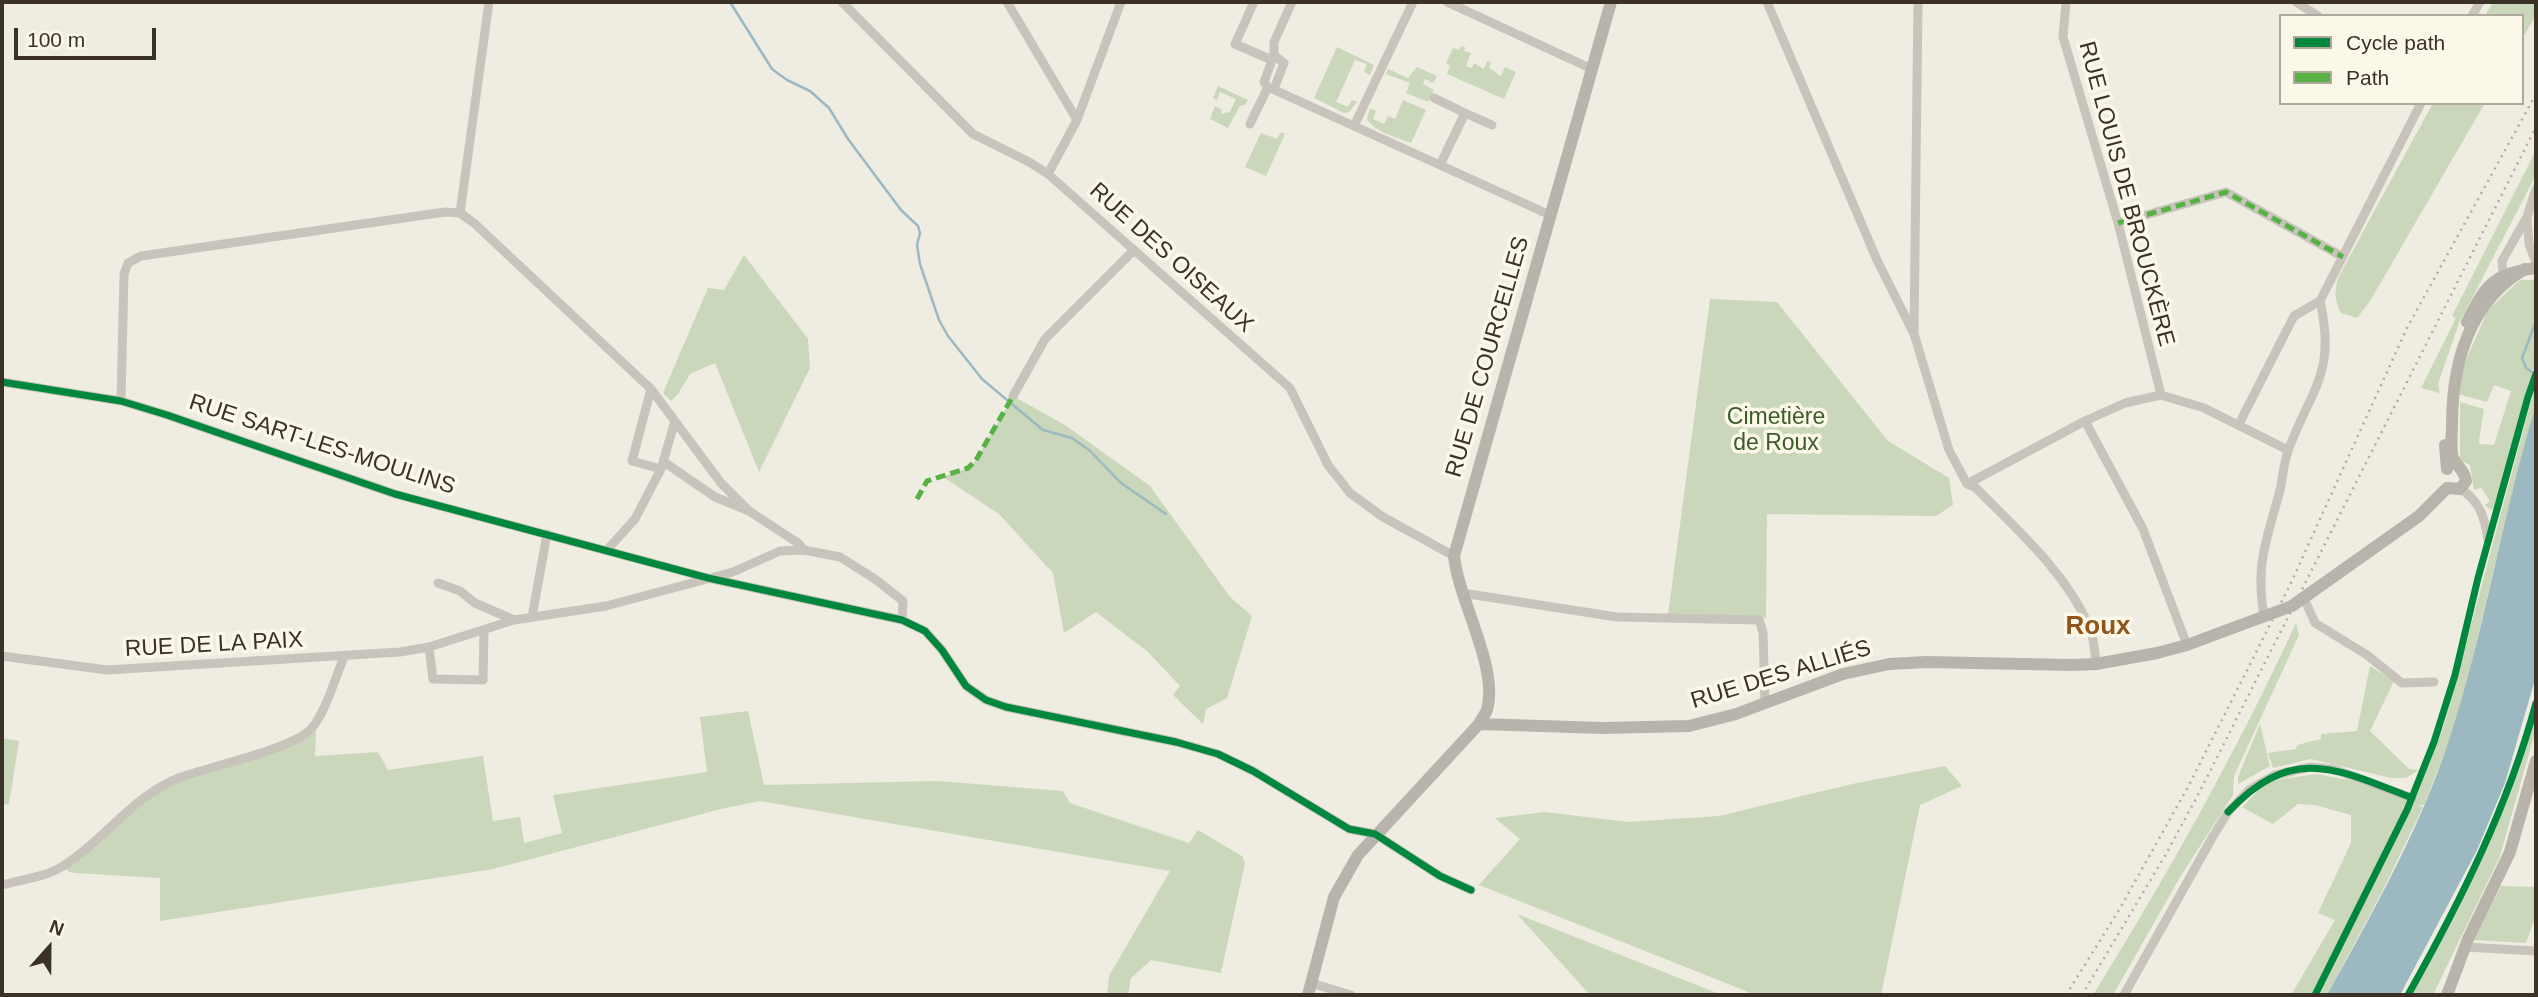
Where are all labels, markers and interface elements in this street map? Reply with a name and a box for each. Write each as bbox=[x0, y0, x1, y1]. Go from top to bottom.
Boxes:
scale bar bbox=[18, 14, 159, 58]
legend bbox=[2279, 14, 2524, 105]
text: 100 m bbox=[27, 28, 85, 51]
text: Cycle path bbox=[2346, 31, 2445, 54]
street label: RUE LOUIS DE BROUCKÈRE bbox=[2072, 39, 2180, 349]
text: Path bbox=[2346, 66, 2389, 89]
street label: RUE DES OISEAUX bbox=[1083, 177, 1259, 339]
street label: RUE DE COURCELLES bbox=[1440, 233, 1536, 481]
street label: RUE SART-LES-MOULINS bbox=[185, 389, 459, 501]
park label: Cimetière de Roux bbox=[1727, 404, 1825, 458]
district label: Roux bbox=[2066, 611, 2130, 643]
street label: RUE DE LA PAIX bbox=[124, 627, 304, 663]
street label: RUE DES ALLIÉS bbox=[1688, 635, 1874, 715]
north arrow bbox=[14, 913, 84, 983]
text: N bbox=[47, 916, 67, 940]

